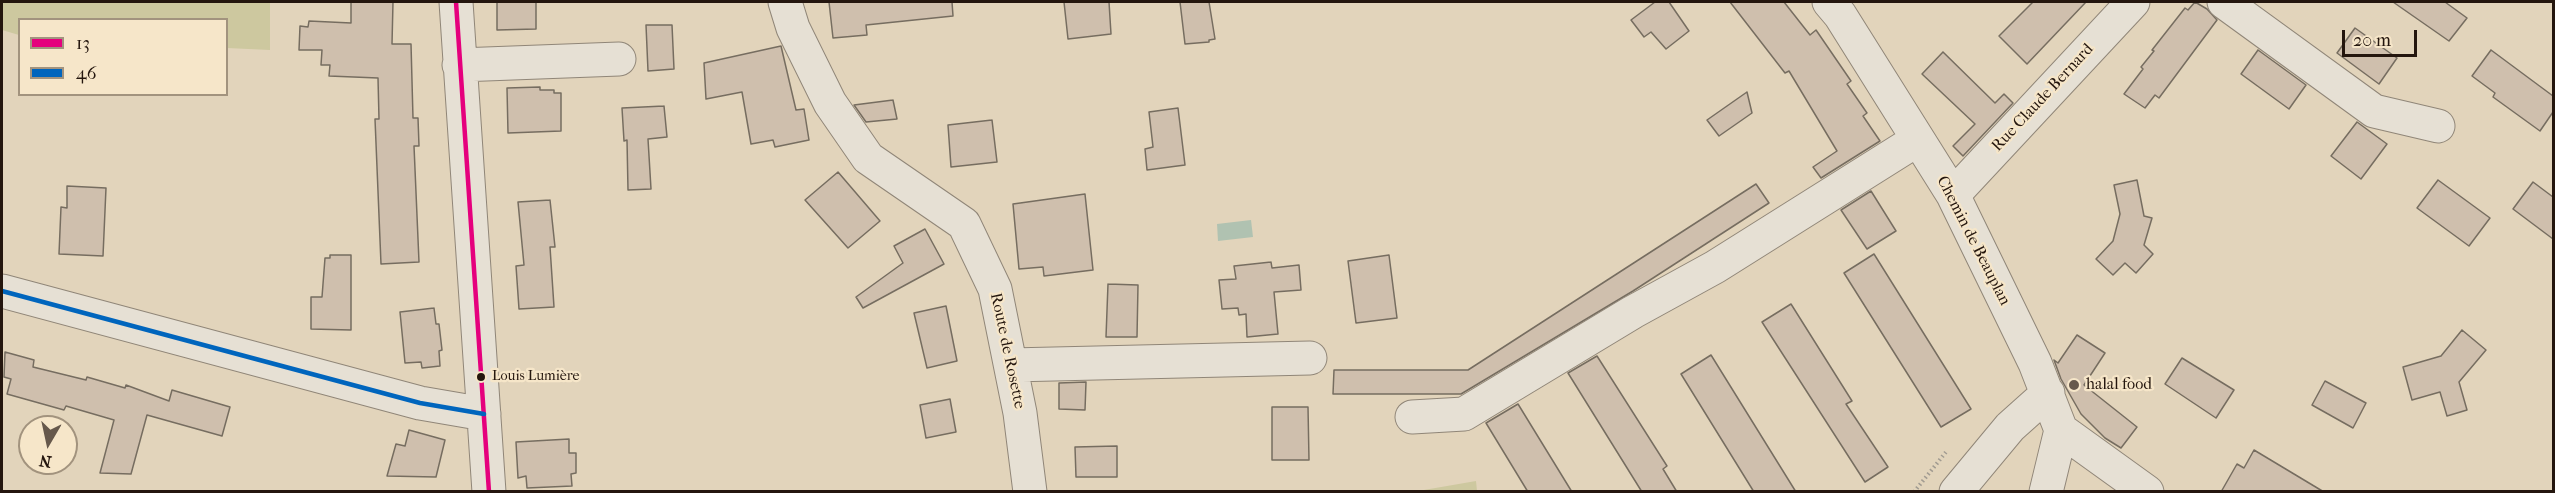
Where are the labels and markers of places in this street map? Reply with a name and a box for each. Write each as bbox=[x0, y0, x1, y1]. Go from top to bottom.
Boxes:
place label: Louis Lumière bbox=[492, 369, 579, 385]
marker: Louis Lumière bbox=[475, 371, 487, 383]
place label: halal food bbox=[2086, 375, 2152, 395]
marker: halal food bbox=[2067, 378, 2081, 392]

